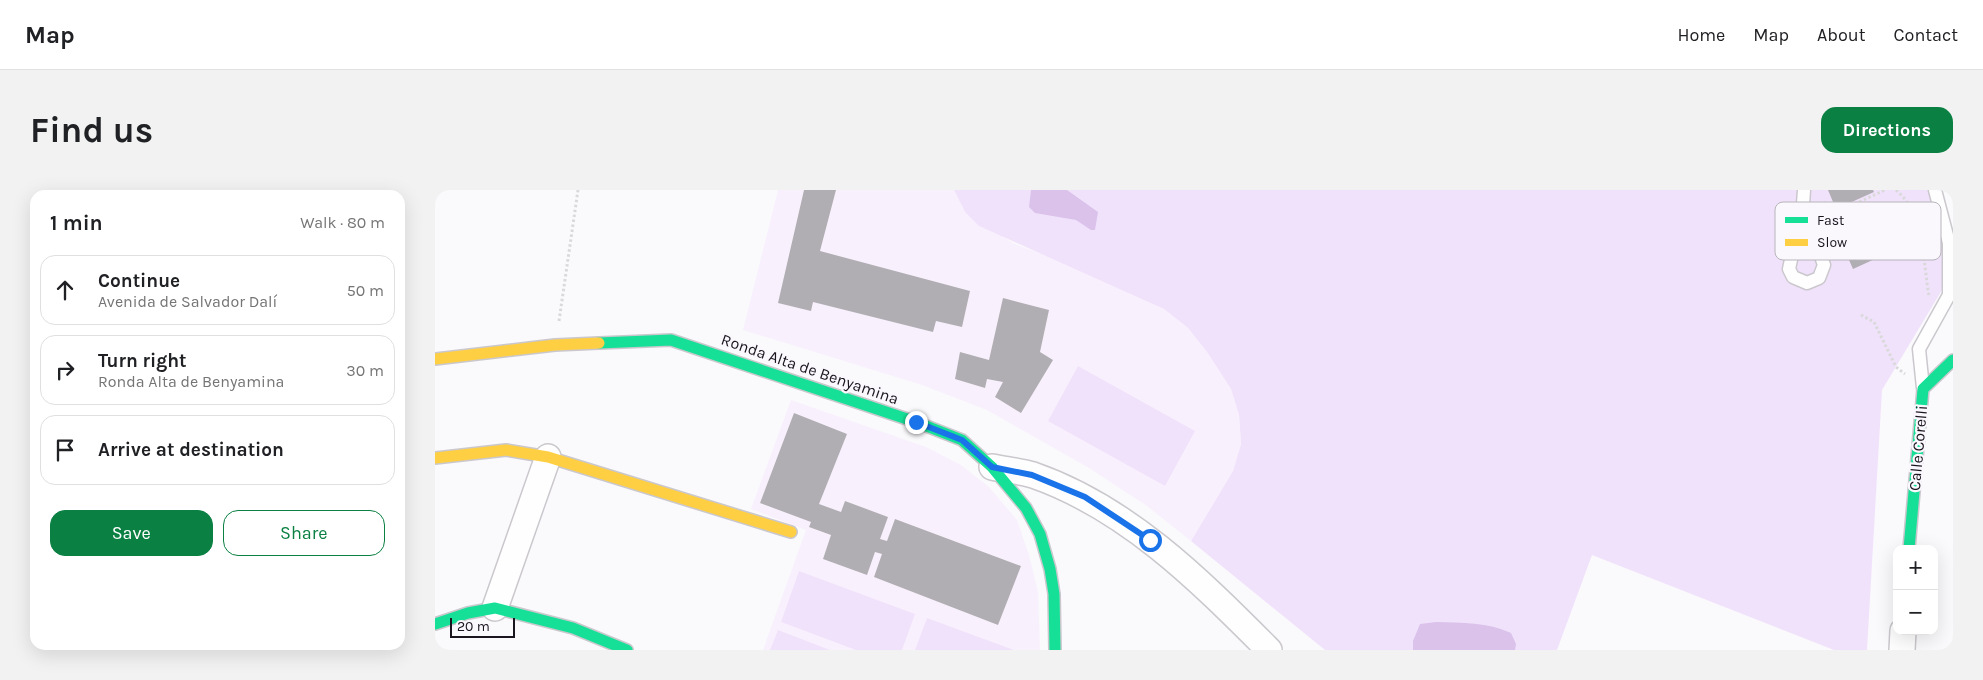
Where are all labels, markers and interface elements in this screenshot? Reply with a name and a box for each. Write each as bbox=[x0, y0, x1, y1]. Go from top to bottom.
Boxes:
text: Map bbox=[25, 21, 75, 49]
text: Home bbox=[1677, 24, 1725, 46]
text: Map bbox=[1753, 24, 1789, 46]
text: About bbox=[1817, 24, 1866, 46]
text: Contact bbox=[1894, 24, 1958, 46]
button: Directions bbox=[1821, 107, 1953, 153]
text: Find us bbox=[30, 110, 153, 151]
legend bbox=[1775, 202, 1941, 260]
text: 1 min bbox=[50, 211, 103, 235]
text: Fast bbox=[1817, 212, 1844, 229]
text: Walk · 80 m bbox=[300, 213, 385, 232]
text: Slow bbox=[1817, 234, 1847, 251]
text: Continue bbox=[98, 270, 180, 292]
icon: ahead bbox=[51, 276, 79, 304]
text: 50 m bbox=[347, 281, 384, 300]
text: Avenida de Salvador Dalí bbox=[98, 292, 277, 311]
street label: Ronda Alta de Benyamina bbox=[719, 330, 901, 408]
text: Turn right bbox=[98, 350, 187, 372]
icon: right bbox=[51, 356, 79, 384]
text: 30 m bbox=[346, 361, 384, 380]
text: Ronda Alta de Benyamina bbox=[98, 372, 284, 391]
street label: Calle Corelli bbox=[1905, 404, 1931, 492]
route end bbox=[905, 411, 928, 434]
icon: arrive bbox=[51, 436, 79, 464]
text: Arrive at destination bbox=[98, 439, 284, 461]
button: Save bbox=[50, 510, 213, 556]
button: Share bbox=[223, 510, 385, 556]
route start bbox=[1139, 529, 1162, 552]
map controls bbox=[1893, 545, 1938, 635]
button: + bbox=[1893, 545, 1938, 590]
button: − bbox=[1893, 590, 1938, 635]
scale bar bbox=[450, 615, 515, 638]
text: 20 m bbox=[457, 618, 490, 635]

